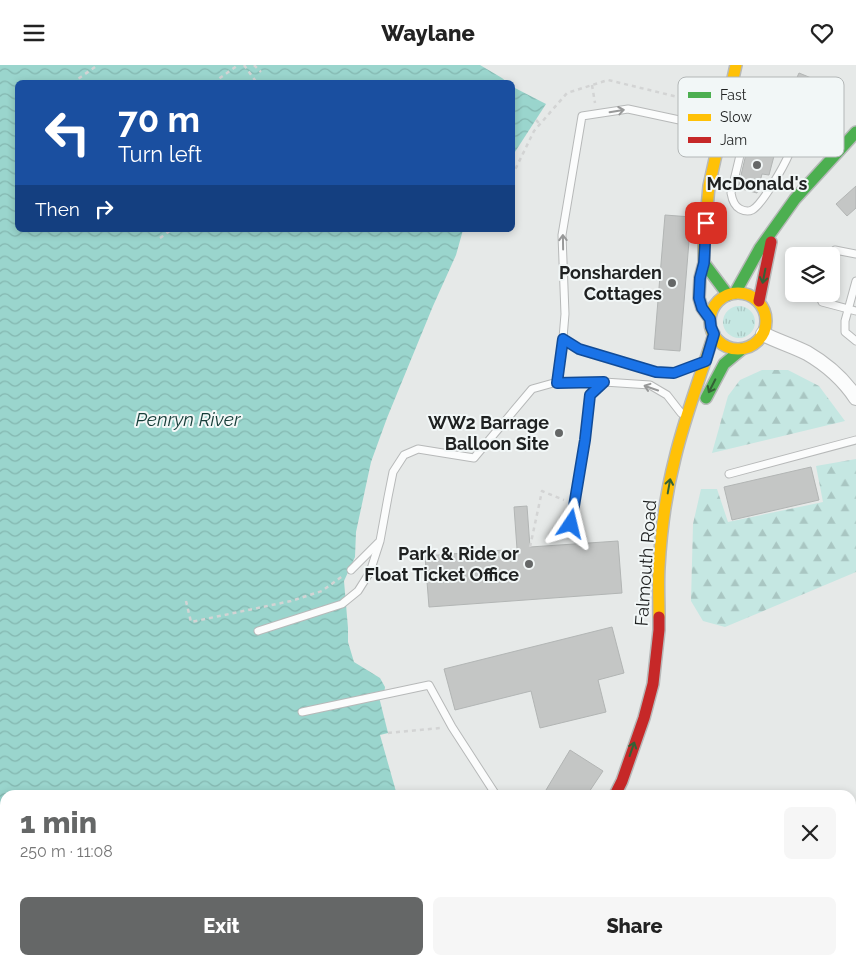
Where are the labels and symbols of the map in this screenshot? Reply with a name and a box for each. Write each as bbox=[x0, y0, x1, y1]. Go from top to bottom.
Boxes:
legend bbox=[678, 77, 844, 157]
text: Fast bbox=[720, 87, 747, 103]
one-way arrow bbox=[608, 105, 624, 115]
text: Slow bbox=[720, 109, 752, 125]
text: Jam bbox=[720, 132, 747, 148]
marker: McDonald's bbox=[751, 159, 763, 171]
place label: McDonald's bbox=[707, 173, 808, 194]
pin bbox=[685, 202, 727, 244]
one-way arrow bbox=[558, 234, 568, 250]
place label: Ponsharden Cottages bbox=[559, 262, 662, 304]
one-way arrow bbox=[758, 268, 768, 284]
marker: Ponsharden Cottages bbox=[666, 277, 678, 289]
one-way arrow bbox=[707, 378, 716, 393]
one-way arrow bbox=[643, 382, 659, 392]
water label: Penryn River bbox=[136, 408, 242, 430]
place label: WW2 Barrage Balloon Site bbox=[428, 412, 549, 454]
marker: WW2 Barrage Balloon Site bbox=[553, 427, 565, 439]
one-way arrow bbox=[665, 479, 675, 495]
position arrow bbox=[544, 497, 596, 549]
street label: Falmouth Road bbox=[631, 499, 660, 627]
place label: Park & Ride or Float Ticket Office bbox=[364, 543, 519, 585]
marker: Park & Ride or Float Ticket Office bbox=[523, 558, 535, 570]
one-way arrow bbox=[628, 742, 637, 758]

